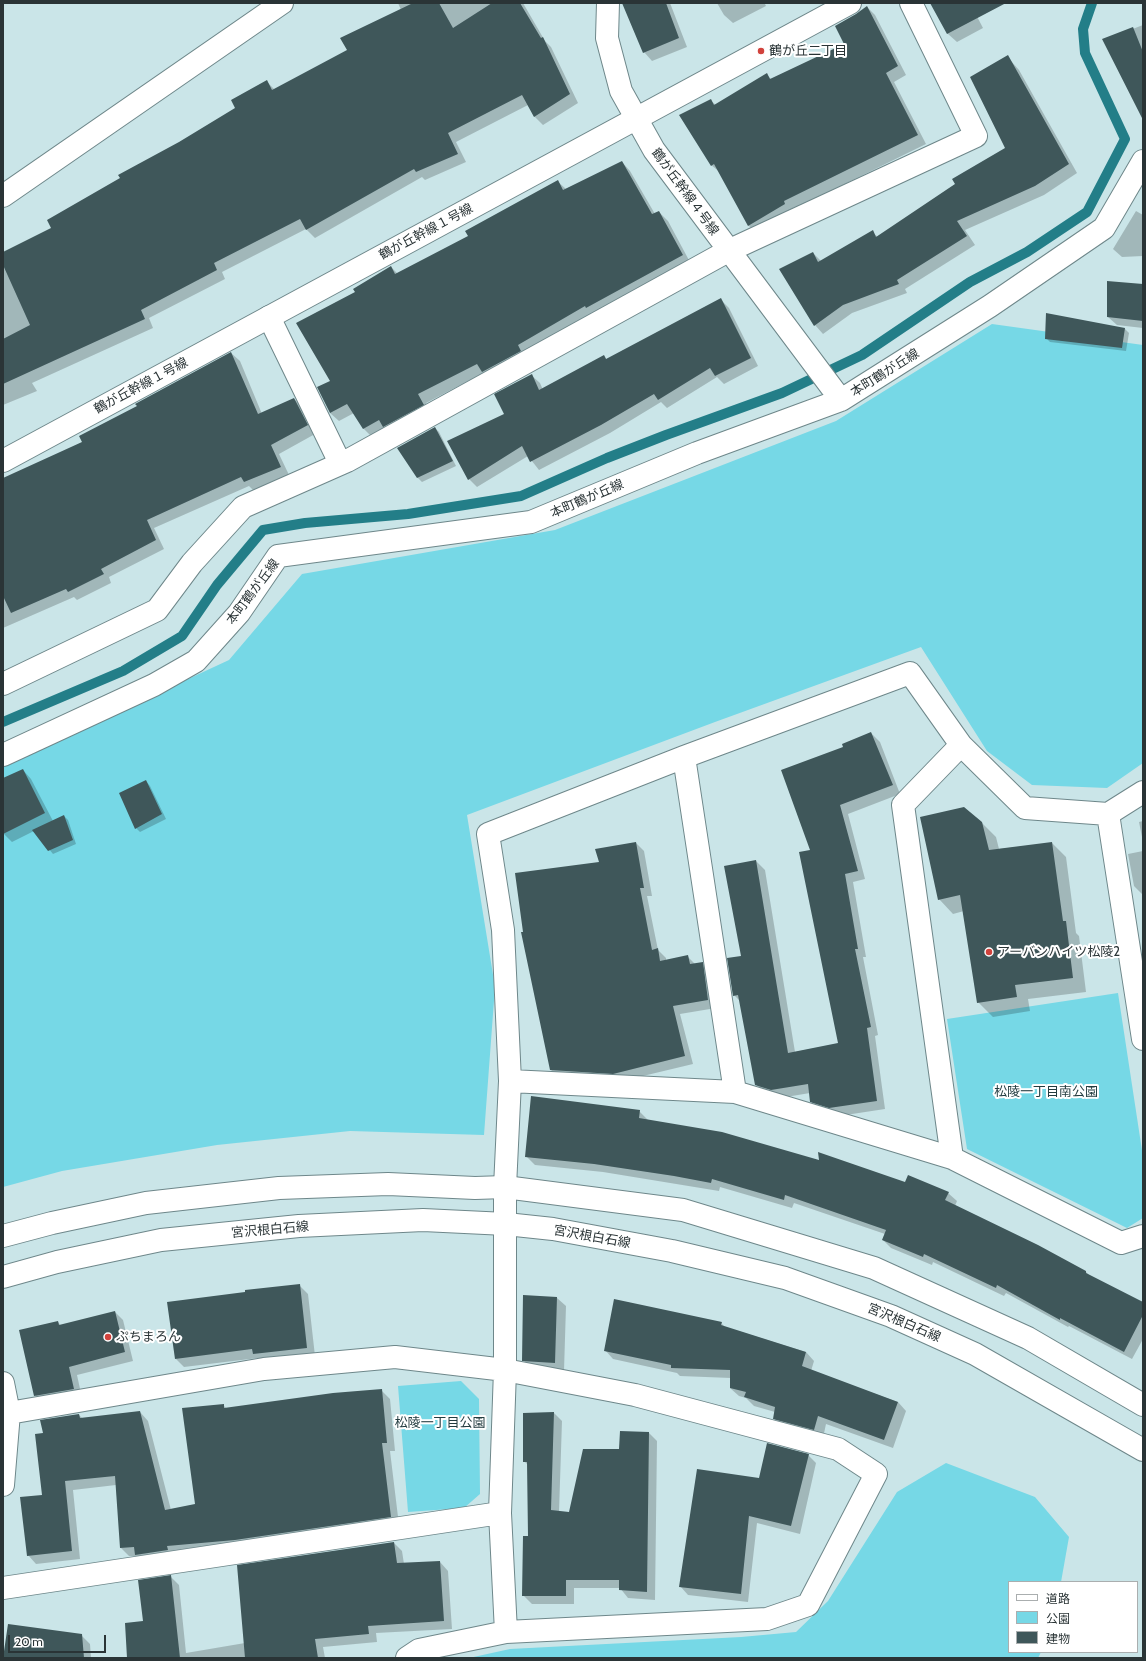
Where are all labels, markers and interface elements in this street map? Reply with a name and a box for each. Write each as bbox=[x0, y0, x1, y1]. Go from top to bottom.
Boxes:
place label: 鶴が丘二丁目 bbox=[769, 43, 847, 59]
marker: 鶴が丘二丁目 bbox=[756, 46, 766, 56]
street label: 鶴が丘幹線４号線 bbox=[648, 145, 722, 239]
street label: 鶴が丘幹線１号線 bbox=[376, 201, 476, 263]
street label: 本町鶴が丘線 bbox=[848, 346, 922, 400]
street label: 鶴が丘幹線１号線 bbox=[91, 355, 191, 417]
street label: 本町鶴が丘線 bbox=[548, 477, 626, 521]
street label: 本町鶴が丘線 bbox=[223, 556, 283, 628]
place label: アーバンハイツ松陵2 bbox=[997, 944, 1120, 960]
marker: アーバンハイツ松陵2 bbox=[984, 947, 994, 957]
park label: 松陵一丁目南公園 bbox=[994, 1084, 1098, 1100]
street label: 宮沢根白石線 bbox=[230, 1219, 310, 1241]
street label: 宮沢根白石線 bbox=[552, 1223, 632, 1251]
street label: 宮沢根白石線 bbox=[865, 1301, 943, 1345]
place label: ぷちまろん bbox=[116, 1329, 181, 1345]
marker: ぷちまろん bbox=[103, 1332, 113, 1342]
park label: 松陵一丁目公園 bbox=[395, 1415, 485, 1431]
legend bbox=[1008, 1581, 1138, 1653]
text: 道路 bbox=[1046, 1591, 1070, 1606]
text: 公園 bbox=[1046, 1611, 1070, 1626]
scale bar bbox=[10, 1627, 108, 1653]
text: 建物 bbox=[1046, 1631, 1070, 1646]
text: 20 m bbox=[15, 1634, 43, 1649]

